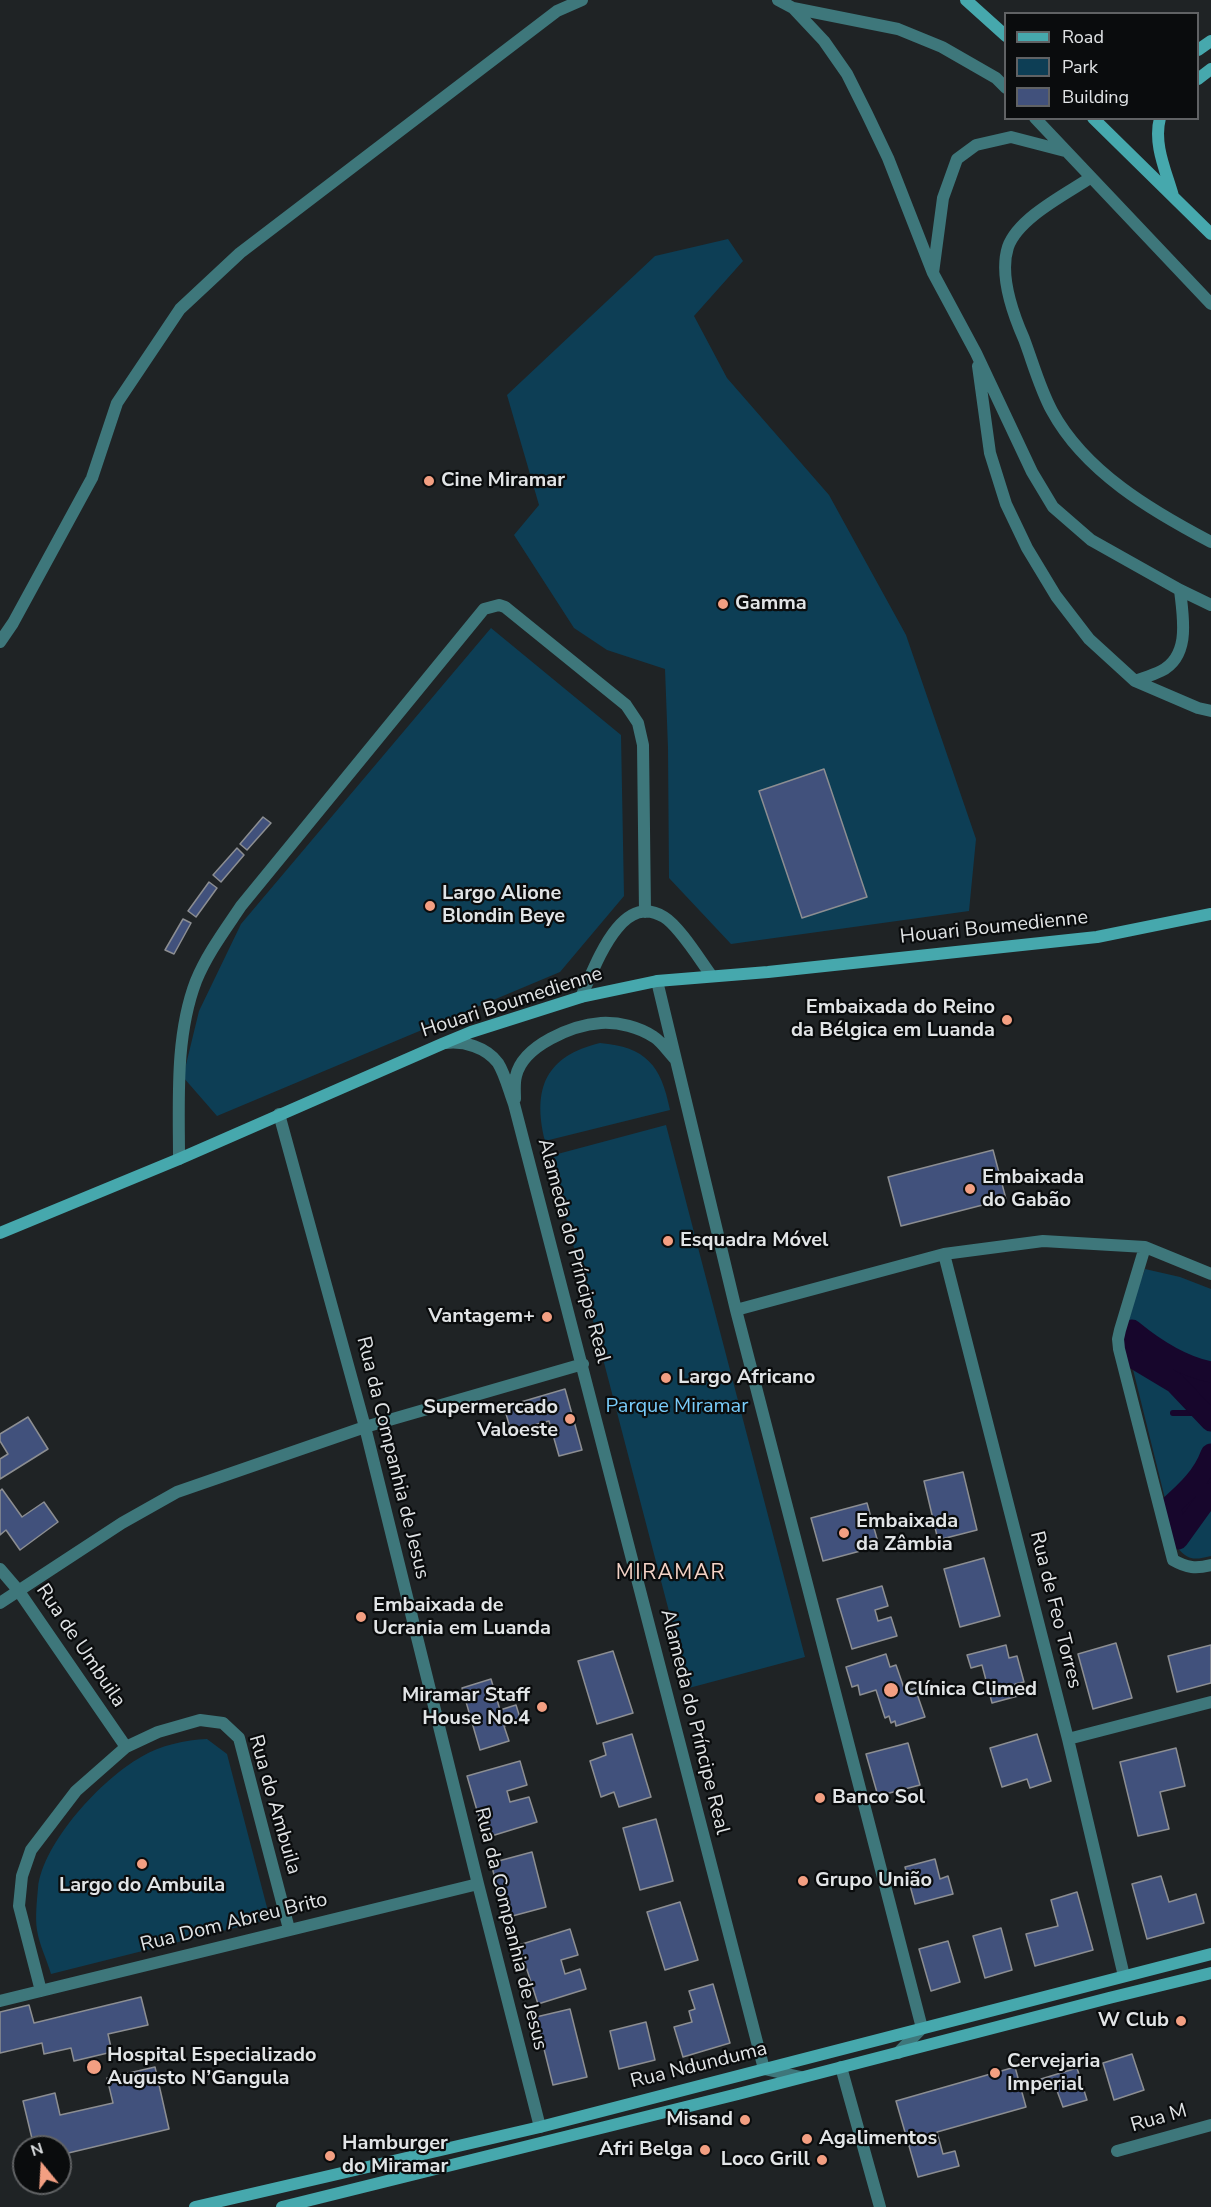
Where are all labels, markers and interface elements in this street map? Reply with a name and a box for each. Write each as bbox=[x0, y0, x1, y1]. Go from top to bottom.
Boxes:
legend bbox=[1004, 12, 1199, 120]
text: Road bbox=[1062, 25, 1104, 49]
text: Park bbox=[1062, 55, 1098, 79]
text: Building bbox=[1062, 85, 1129, 109]
place label: Cine Miramar bbox=[441, 469, 565, 493]
marker: Cine Miramar bbox=[422, 474, 436, 488]
place label: Gamma bbox=[735, 592, 807, 616]
marker: Gamma bbox=[716, 597, 730, 611]
place label: Largo Alione Blondin Beye bbox=[442, 882, 565, 929]
marker: Largo Alione Blondin Beye bbox=[423, 899, 437, 913]
street label: Houari Boumedienne bbox=[899, 906, 1089, 950]
street label: Houari Boumedienne bbox=[418, 962, 606, 1044]
place label: Embaixada do Reino da Bélgica em Luanda bbox=[791, 996, 995, 1043]
marker: Embaixada do Reino da Bélgica em Luanda bbox=[1000, 1013, 1014, 1027]
street label: Alameda do Príncipe Real bbox=[531, 1136, 615, 1366]
place label: Embaixada do Gabão bbox=[982, 1166, 1084, 1213]
marker: Embaixada do Gabão bbox=[963, 1182, 977, 1196]
place label: Esquadra Móvel bbox=[680, 1229, 828, 1253]
marker: Esquadra Móvel bbox=[661, 1234, 675, 1248]
place label: Vantagem+ bbox=[428, 1305, 535, 1329]
marker: Vantagem+ bbox=[540, 1310, 554, 1324]
street label: Rua da Companhia de Jesus bbox=[350, 1334, 434, 1582]
place label: Largo Africano bbox=[678, 1366, 815, 1390]
marker: Largo Africano bbox=[659, 1371, 673, 1385]
park label: Parque Miramar bbox=[606, 1395, 748, 1419]
place label: Supermercado Valoeste bbox=[423, 1396, 558, 1443]
marker: Supermercado Valoeste bbox=[563, 1412, 577, 1426]
place label: Embaixada da Zâmbia bbox=[856, 1510, 958, 1557]
marker: Embaixada da Zâmbia bbox=[837, 1526, 851, 1540]
street label: Rua de Feo Torres bbox=[1024, 1529, 1086, 1691]
district label: MIRAMAR bbox=[616, 1561, 726, 1587]
street label: Rua de Umbuila bbox=[30, 1580, 130, 1712]
place label: Embaixada de Ucrania em Luanda bbox=[373, 1594, 551, 1641]
street label: Alameda do Príncipe Real bbox=[654, 1607, 734, 1837]
marker: Embaixada de Ucrania em Luanda bbox=[354, 1610, 368, 1624]
place label: Clínica Climed bbox=[904, 1678, 1037, 1702]
marker: Clínica Climed bbox=[882, 1681, 900, 1699]
place label: Miramar Staff House No.4 bbox=[402, 1684, 530, 1731]
marker: Miramar Staff House No.4 bbox=[535, 1700, 549, 1714]
street label: Rua do Ambuila bbox=[243, 1732, 305, 1878]
place label: Banco Sol bbox=[832, 1786, 925, 1810]
marker: Banco Sol bbox=[813, 1791, 827, 1805]
street label: Rua da Companhia de Jesus bbox=[468, 1805, 552, 2053]
marker: Largo do Ambuila bbox=[135, 1857, 149, 1871]
place label: Grupo União bbox=[815, 1869, 932, 1893]
place label: Largo do Ambuila bbox=[59, 1874, 225, 1898]
marker: Grupo União bbox=[796, 1874, 810, 1888]
street label: Rua Dom Abreu Brito bbox=[138, 1888, 330, 1958]
place label: W Club bbox=[1098, 2009, 1169, 2033]
marker: W Club bbox=[1174, 2014, 1188, 2028]
street label: Rua Ndunduma bbox=[628, 2037, 770, 2095]
place label: Hospital Especializado Augusto N’Gangula bbox=[107, 2044, 316, 2091]
place label: Cervejaria Imperial bbox=[1007, 2050, 1100, 2097]
marker: Hospital Especializado Augusto N’Gangula bbox=[85, 2058, 103, 2076]
marker: Cervejaria Imperial bbox=[988, 2066, 1002, 2080]
street label: Rua M bbox=[1128, 2100, 1190, 2138]
place label: Misand bbox=[666, 2108, 733, 2132]
marker: Misand bbox=[738, 2113, 752, 2127]
place label: Agalimentos bbox=[819, 2127, 937, 2151]
place label: Hamburger do Miramar bbox=[342, 2132, 448, 2179]
marker: Agalimentos bbox=[800, 2132, 814, 2146]
north arrow bbox=[12, 2135, 72, 2195]
text: N bbox=[28, 2137, 46, 2162]
place label: Afri Belga bbox=[599, 2138, 693, 2162]
marker: Afri Belga bbox=[698, 2143, 712, 2157]
place label: Loco Grill bbox=[721, 2148, 810, 2172]
marker: Hamburger do Miramar bbox=[323, 2149, 337, 2163]
marker: Loco Grill bbox=[815, 2153, 829, 2167]

